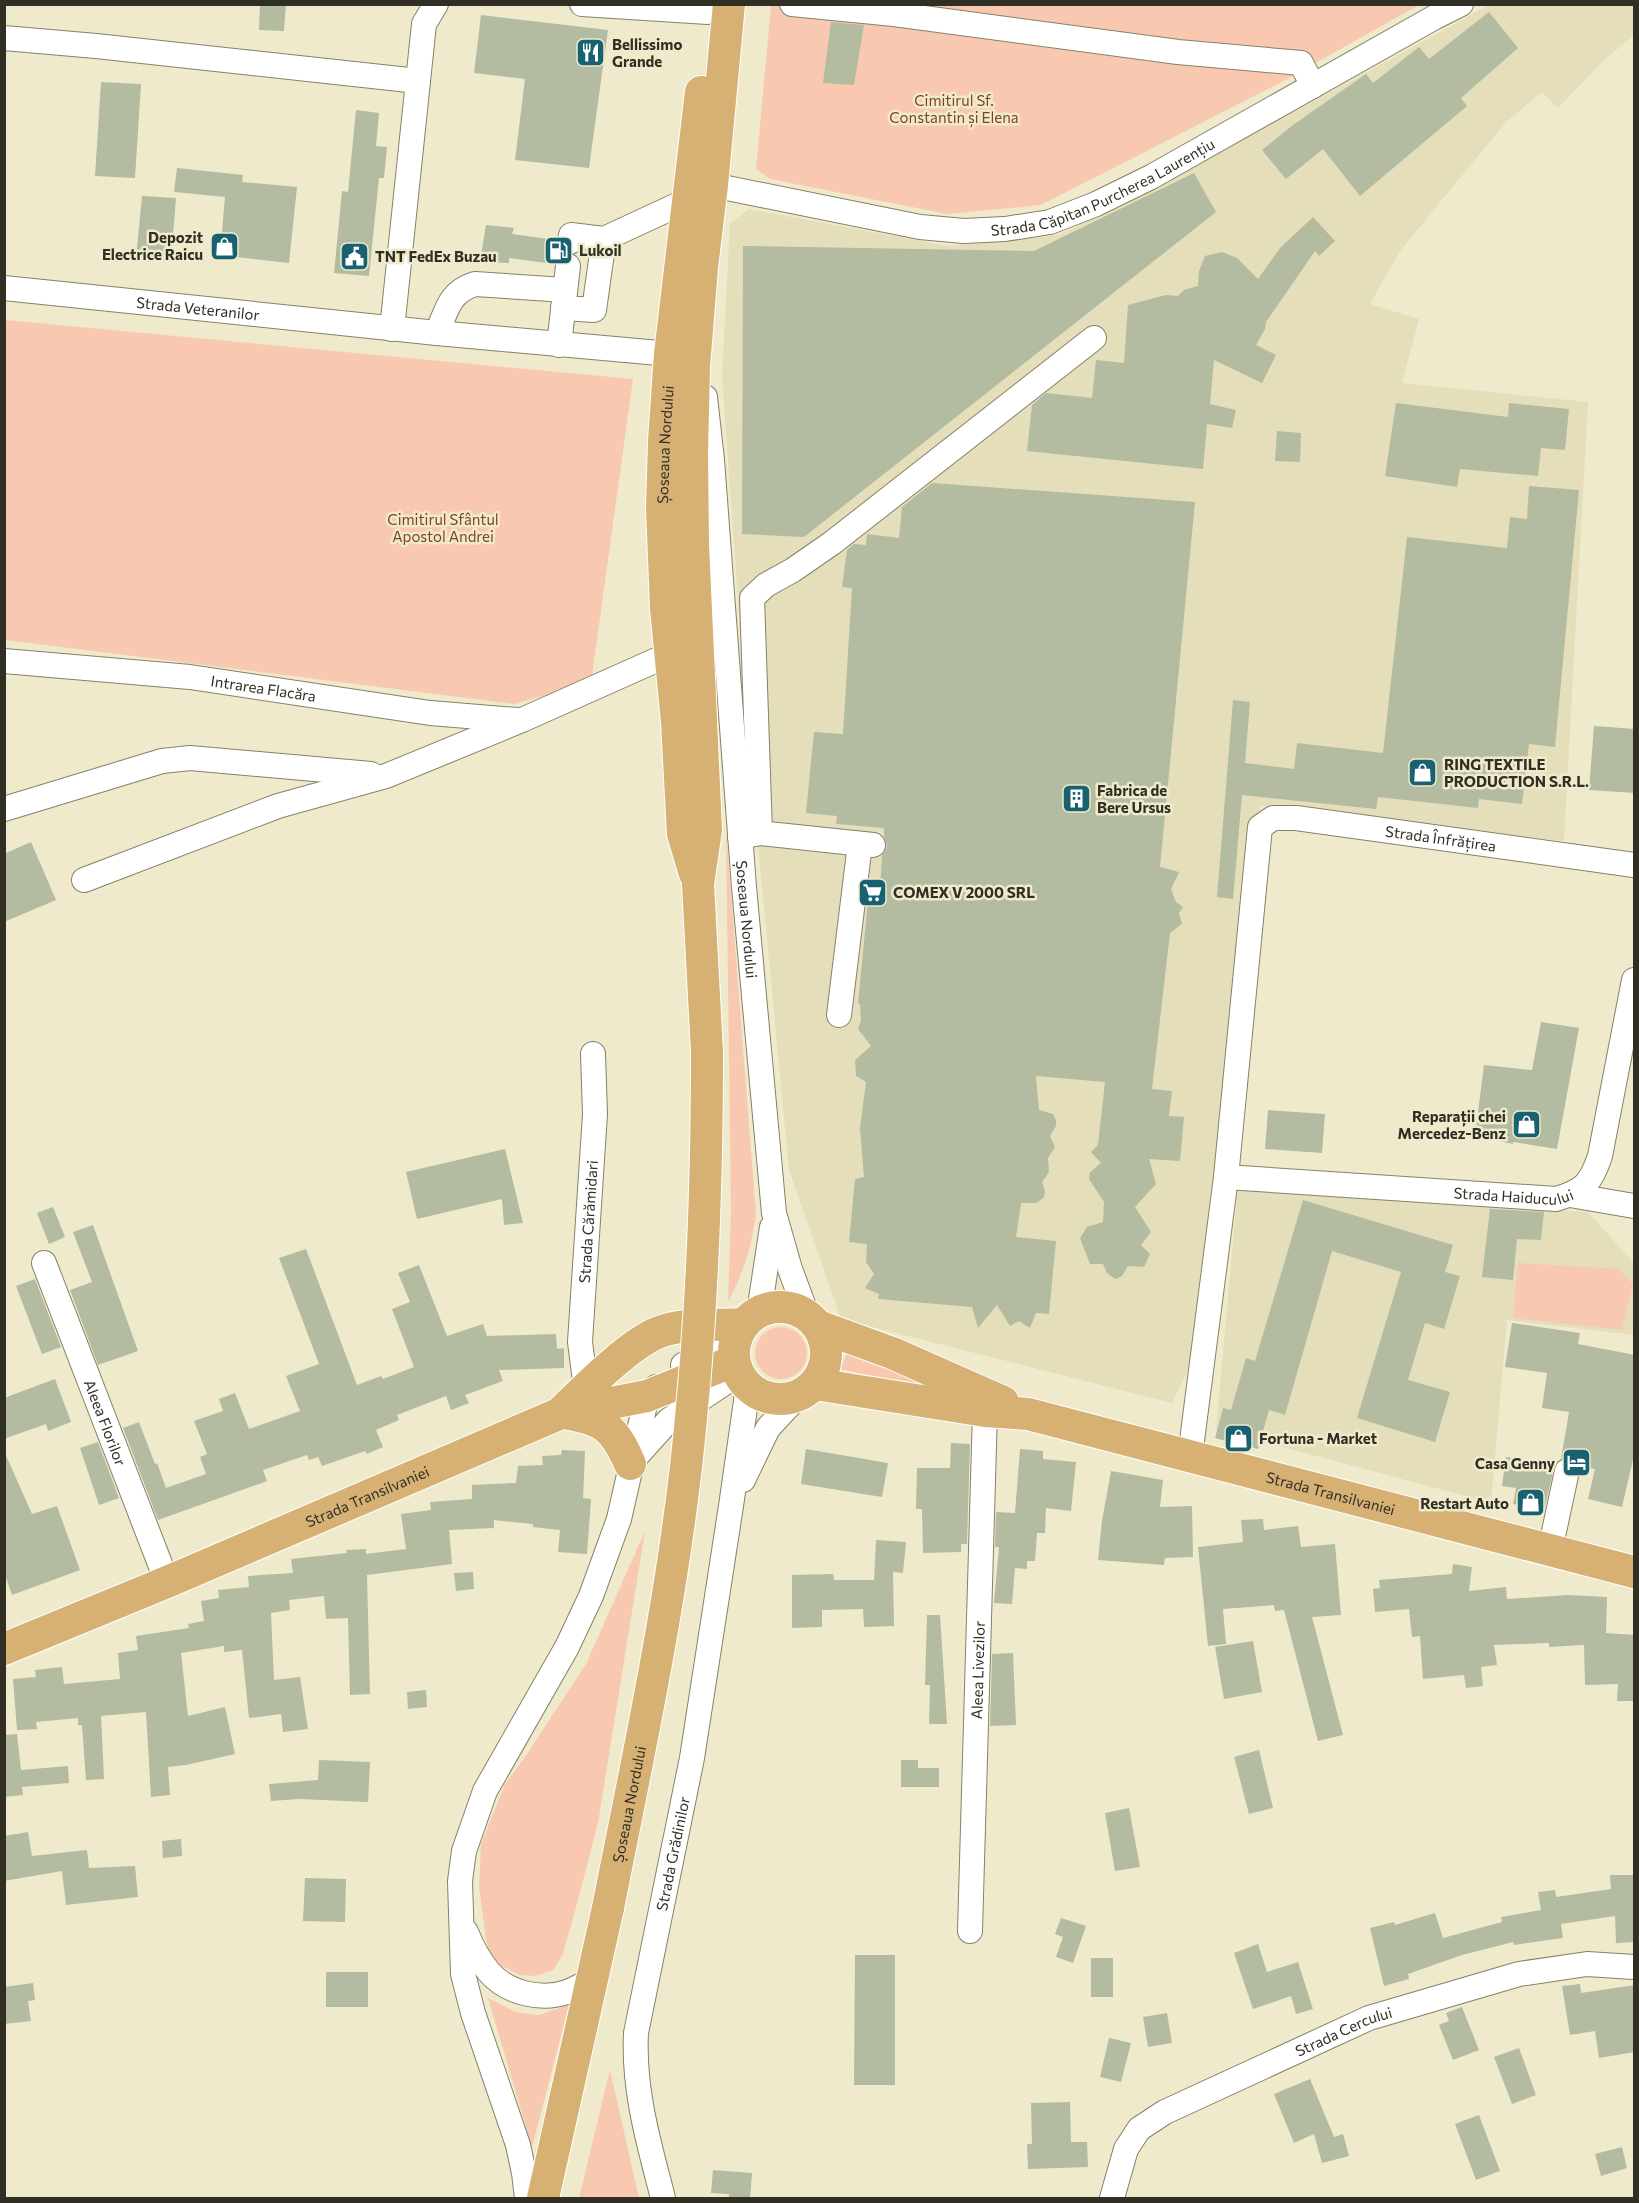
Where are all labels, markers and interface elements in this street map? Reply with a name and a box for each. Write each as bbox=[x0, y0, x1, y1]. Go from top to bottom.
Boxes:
place label: Bellissimo Grande bbox=[612, 35, 682, 70]
restaurant icon: Bellissimo Grande bbox=[575, 37, 607, 69]
park label: Cimitirul Sf. Constantin și Elena bbox=[889, 91, 1019, 128]
street label: Strada Căpitan Purcherea Laurențiu bbox=[990, 134, 1217, 239]
place label: Depozit Electrice Raicu bbox=[102, 228, 203, 263]
shop icon: Depozit Electrice Raicu bbox=[208, 230, 240, 262]
fuel station icon: Lukoil bbox=[542, 234, 574, 266]
public building icon: TNT FedEx Buzau bbox=[338, 240, 370, 272]
place label: Lukoil bbox=[579, 241, 622, 259]
place label: TNT FedEx Buzau bbox=[375, 247, 497, 265]
street label: Strada Veteranilor bbox=[135, 293, 261, 324]
street label: Șoseaua Nordului bbox=[653, 385, 677, 504]
park label: Cimitirul Sfântul Apostol Andrei bbox=[387, 510, 499, 545]
street label: Intrarea Flacăra bbox=[210, 671, 317, 705]
place label: RING TEXTILE PRODUCTION S.R.L. bbox=[1444, 755, 1589, 790]
shop icon: RING TEXTILE PRODUCTION S.R.L. bbox=[1407, 757, 1439, 789]
place label: Fabrica de Bere Ursus bbox=[1097, 781, 1171, 816]
building icon: Fabrica de Bere Ursus bbox=[1060, 783, 1092, 815]
street label: Strada Înfrățirea bbox=[1384, 822, 1497, 855]
street label: Șoseaua Nordului bbox=[731, 860, 761, 979]
supermarket icon: COMEX V 2000 SRL bbox=[856, 876, 888, 908]
place label: COMEX V 2000 SRL bbox=[893, 883, 1035, 901]
place label: Reparații chei Mercedez-Benz bbox=[1398, 1107, 1506, 1142]
shop icon: Reparații chei Mercedez-Benz bbox=[1511, 1109, 1543, 1141]
street label: Strada Cărămidari bbox=[575, 1160, 601, 1284]
street label: Strada Haiducului bbox=[1453, 1183, 1576, 1208]
street label: Aleea Florilor bbox=[81, 1377, 130, 1468]
shop icon: Fortuna - Market bbox=[1222, 1422, 1254, 1454]
place label: Fortuna - Market bbox=[1259, 1429, 1377, 1447]
hotel icon: Casa Genny bbox=[1560, 1447, 1592, 1479]
place label: Casa Genny bbox=[1475, 1454, 1556, 1472]
street label: Strada Transilvaniei bbox=[303, 1462, 432, 1531]
street label: Strada Transilvaniei bbox=[1264, 1467, 1397, 1518]
shop icon: Restart Auto bbox=[1514, 1487, 1546, 1519]
place label: Restart Auto bbox=[1420, 1494, 1509, 1512]
street label: Aleea Livezilor bbox=[967, 1621, 988, 1720]
street label: Șoseaua Nordului bbox=[608, 1744, 649, 1864]
street label: Strada Grădinilor bbox=[652, 1795, 693, 1912]
street label: Strada Cercului bbox=[1292, 2003, 1394, 2060]

